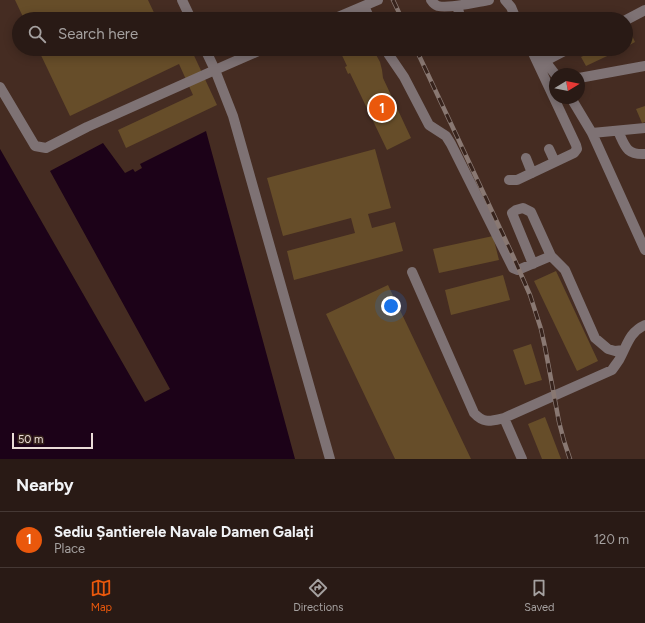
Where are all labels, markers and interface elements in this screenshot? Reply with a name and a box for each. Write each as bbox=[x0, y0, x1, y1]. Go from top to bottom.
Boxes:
search box bbox=[12, 12, 633, 56]
icon: search bbox=[26, 23, 48, 45]
text: Search here bbox=[58, 25, 138, 43]
north arrow bbox=[549, 68, 585, 104]
pin: 1 bbox=[369, 93, 395, 123]
your location bbox=[381, 296, 401, 316]
scale bar bbox=[12, 431, 93, 450]
text: 50 m bbox=[18, 433, 43, 446]
text: Nearby bbox=[16, 475, 74, 495]
text: Sediu Șantierele Navale Damen Galați bbox=[54, 523, 314, 541]
text: 1 bbox=[26, 532, 32, 547]
text: 120 m bbox=[594, 532, 629, 547]
text: Place bbox=[54, 541, 85, 556]
tab: Map bbox=[90, 577, 112, 614]
tab: Directions bbox=[293, 577, 343, 614]
tab: Saved bbox=[524, 577, 555, 614]

